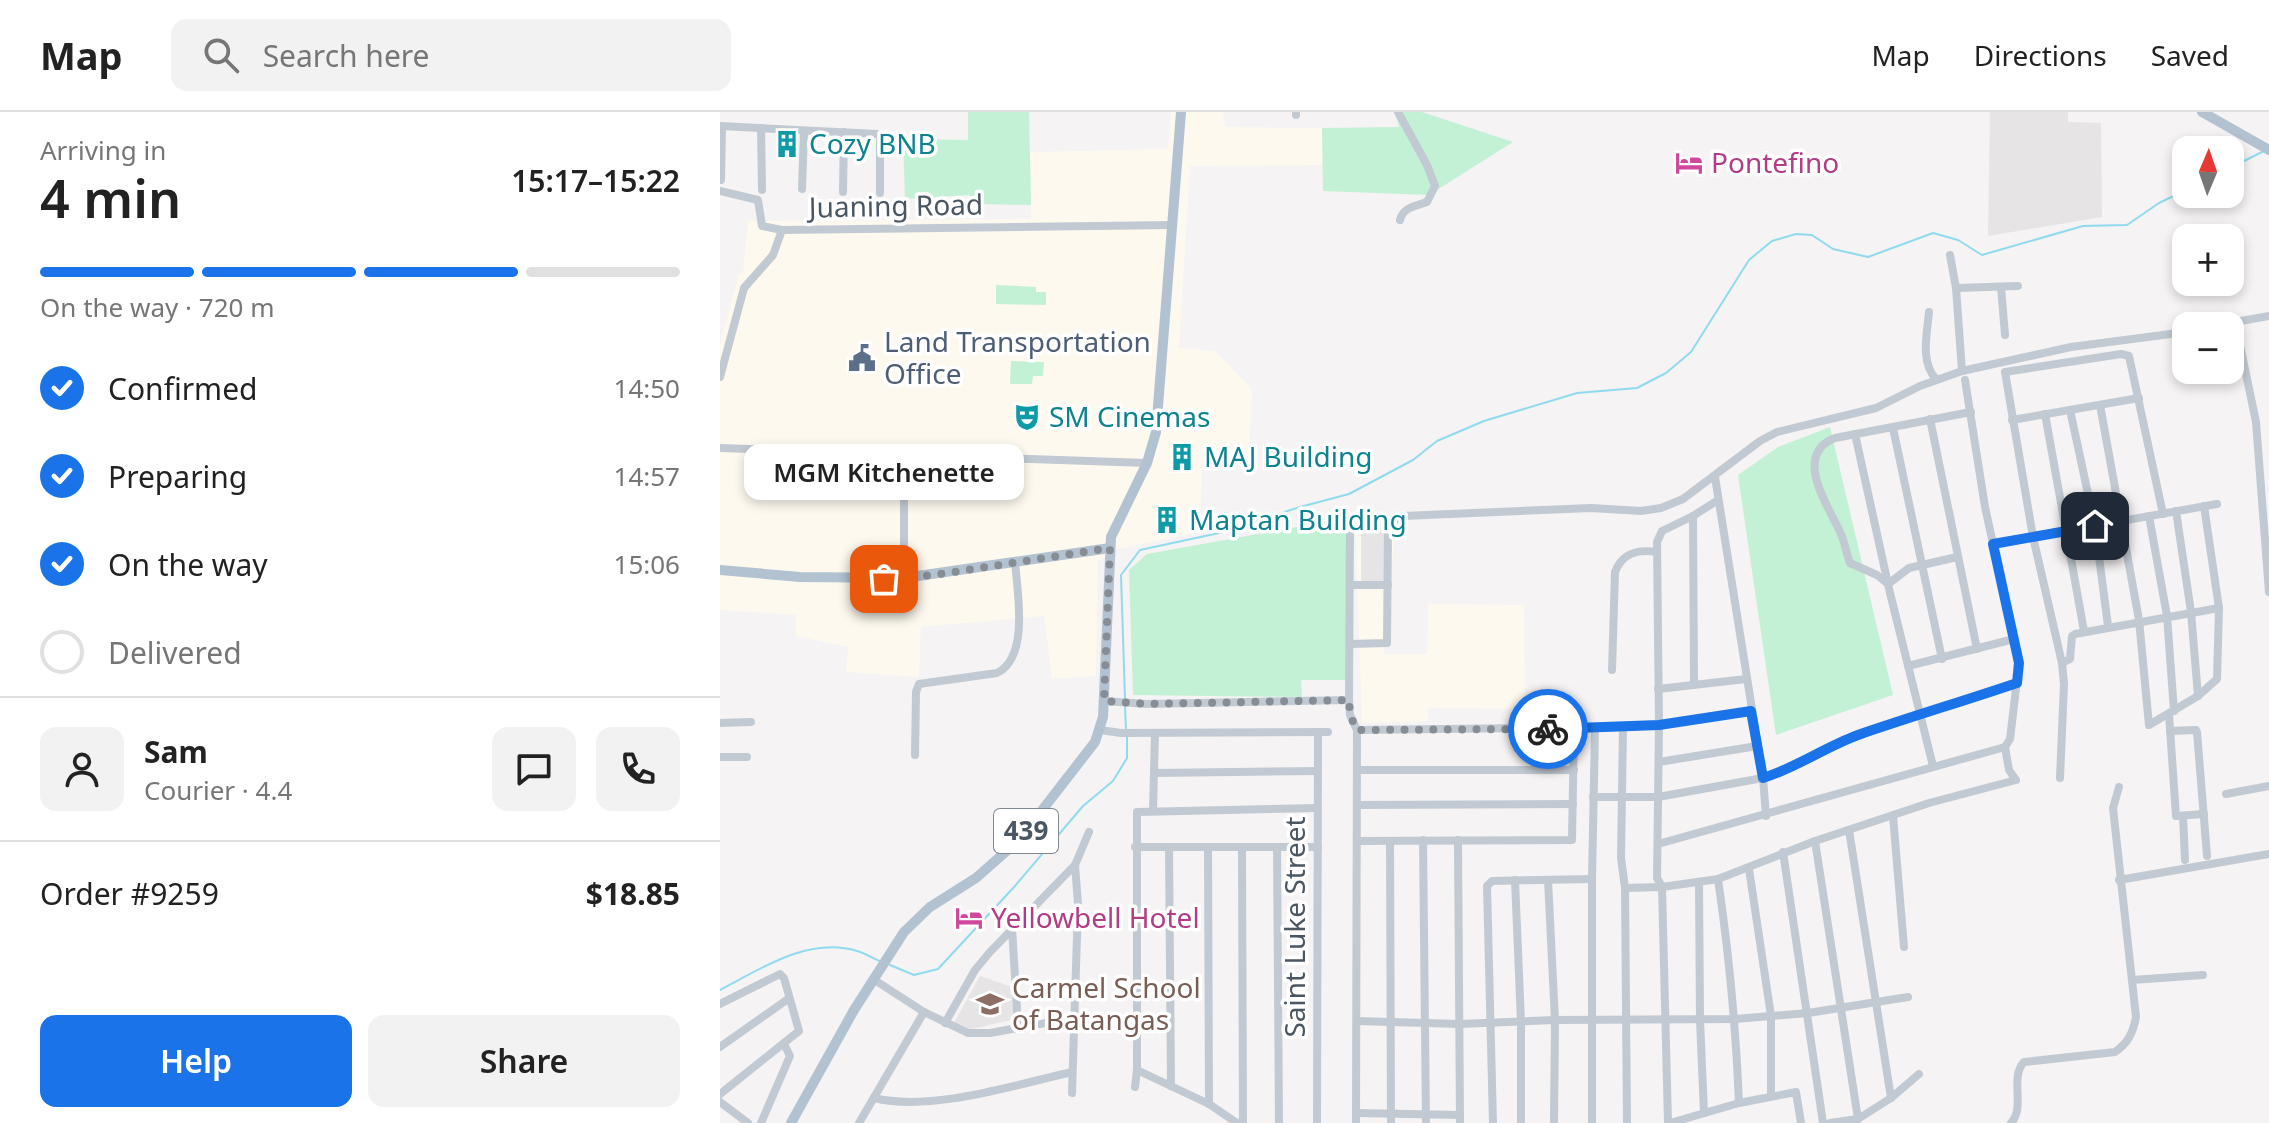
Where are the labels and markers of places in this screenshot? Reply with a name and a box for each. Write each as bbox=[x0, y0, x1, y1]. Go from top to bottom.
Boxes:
place label: Cozy BNB bbox=[809, 124, 936, 162]
building icon: Cozy BNB bbox=[772, 129, 802, 159]
place label: Pontefino bbox=[1711, 143, 1839, 181]
hotel icon: Pontefino bbox=[1674, 148, 1704, 178]
place label: Land Transportation Office bbox=[884, 322, 1151, 392]
public building icon: Land Transportation Office bbox=[847, 343, 877, 373]
place label: SM Cinemas bbox=[1049, 397, 1210, 435]
theatre icon: SM Cinemas bbox=[1012, 402, 1042, 432]
place label: MAJ Building bbox=[1204, 437, 1373, 475]
building icon: MAJ Building bbox=[1167, 442, 1197, 472]
callout: MGM Kitchenette bbox=[744, 443, 1024, 499]
pin bbox=[2061, 492, 2129, 560]
place label: Maptan Building bbox=[1189, 500, 1407, 538]
building icon: Maptan Building bbox=[1152, 505, 1182, 535]
pin bbox=[850, 545, 918, 613]
place label: Yellowbell Hotel bbox=[991, 898, 1200, 936]
hotel icon: Yellowbell Hotel bbox=[954, 903, 984, 933]
place label: Carmel School of Batangas bbox=[1012, 968, 1201, 1038]
school or university icon: Carmel School of Batangas bbox=[975, 989, 1005, 1019]

